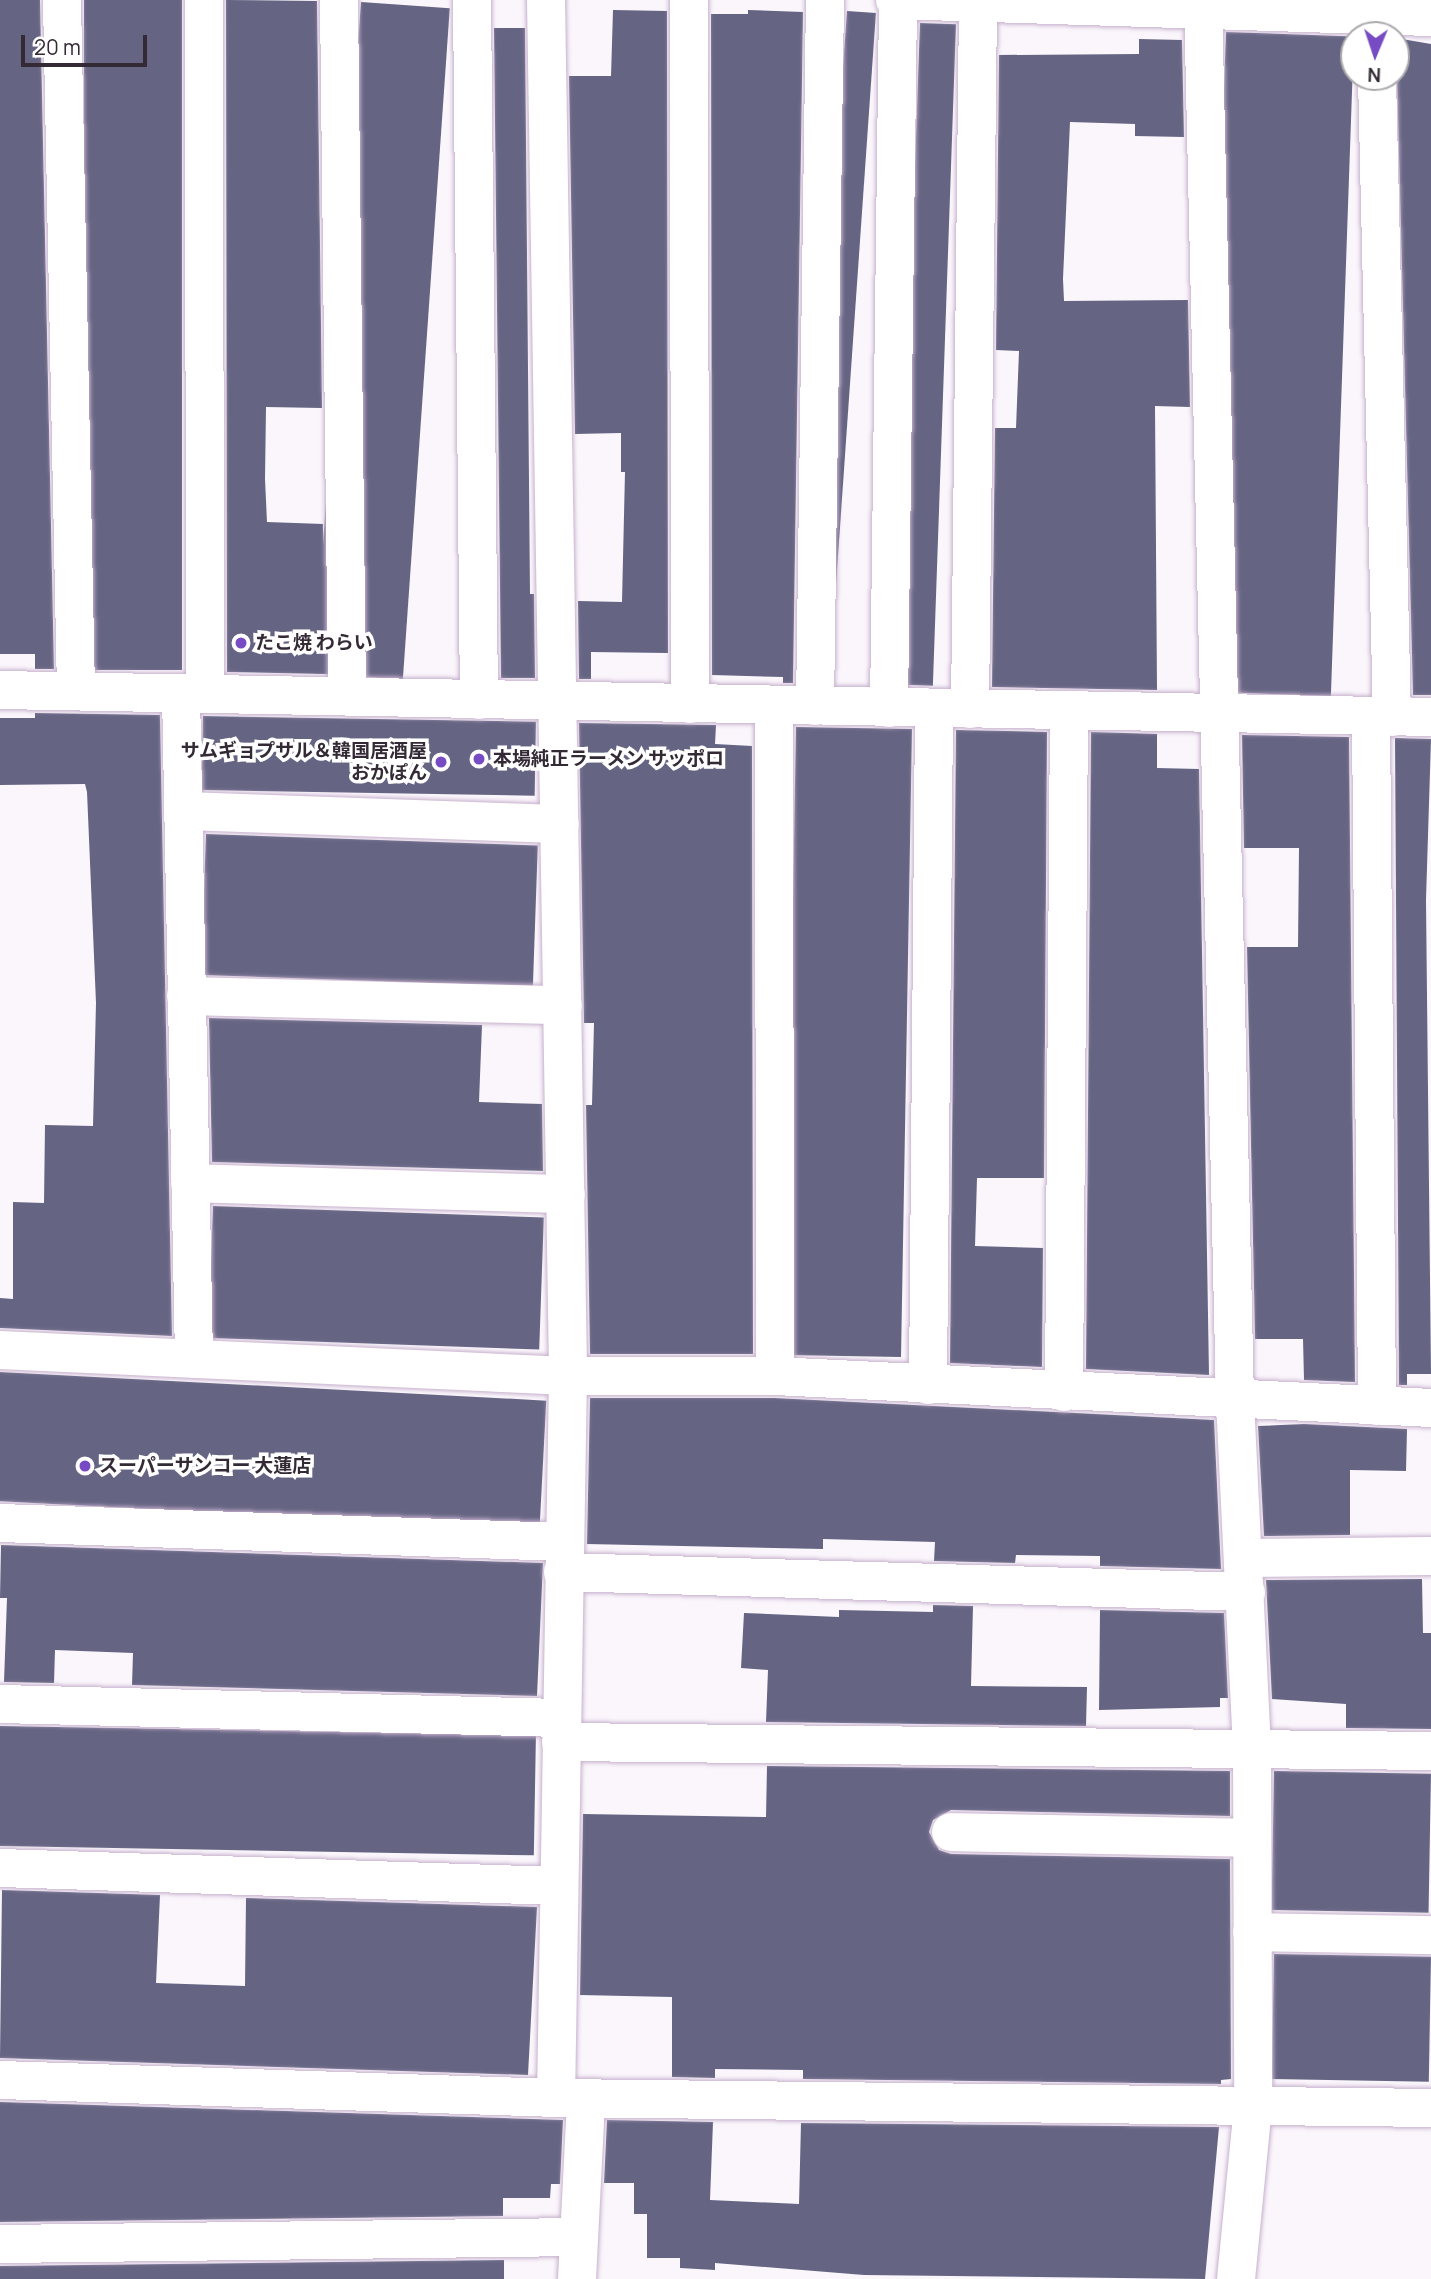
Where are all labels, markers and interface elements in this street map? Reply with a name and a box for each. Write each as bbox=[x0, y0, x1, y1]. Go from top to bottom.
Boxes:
scale bar bbox=[24, 21, 150, 65]
north arrow bbox=[1340, 21, 1410, 91]
text: 20 m bbox=[34, 33, 81, 61]
text: N bbox=[1367, 62, 1382, 88]
place label: たこ焼 わらい bbox=[255, 632, 373, 654]
marker: たこ焼 わらい bbox=[233, 635, 249, 651]
place label: サムギョプサル＆韓国居酒屋 おかぽん bbox=[180, 740, 427, 784]
place label: 本場純正ラーメン サッポロ bbox=[493, 748, 725, 770]
marker: 本場純正ラーメン サッポロ bbox=[471, 751, 487, 767]
marker: サムギョプサル＆韓国居酒屋 おかぽん bbox=[433, 754, 449, 770]
place label: スーパーサンコー 大蓮店 bbox=[99, 1455, 312, 1477]
marker: スーパーサンコー 大蓮店 bbox=[77, 1458, 93, 1474]

